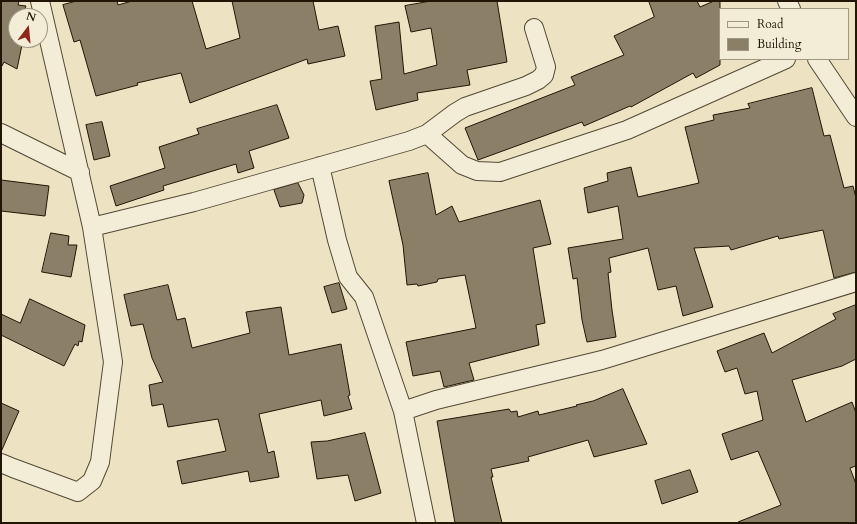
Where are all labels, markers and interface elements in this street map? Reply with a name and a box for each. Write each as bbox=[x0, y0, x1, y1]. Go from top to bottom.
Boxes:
north arrow bbox=[8, 8, 48, 48]
text: N bbox=[25, 8, 38, 25]
legend bbox=[719, 8, 849, 60]
text: Road bbox=[757, 16, 783, 32]
text: Building bbox=[757, 36, 801, 52]

